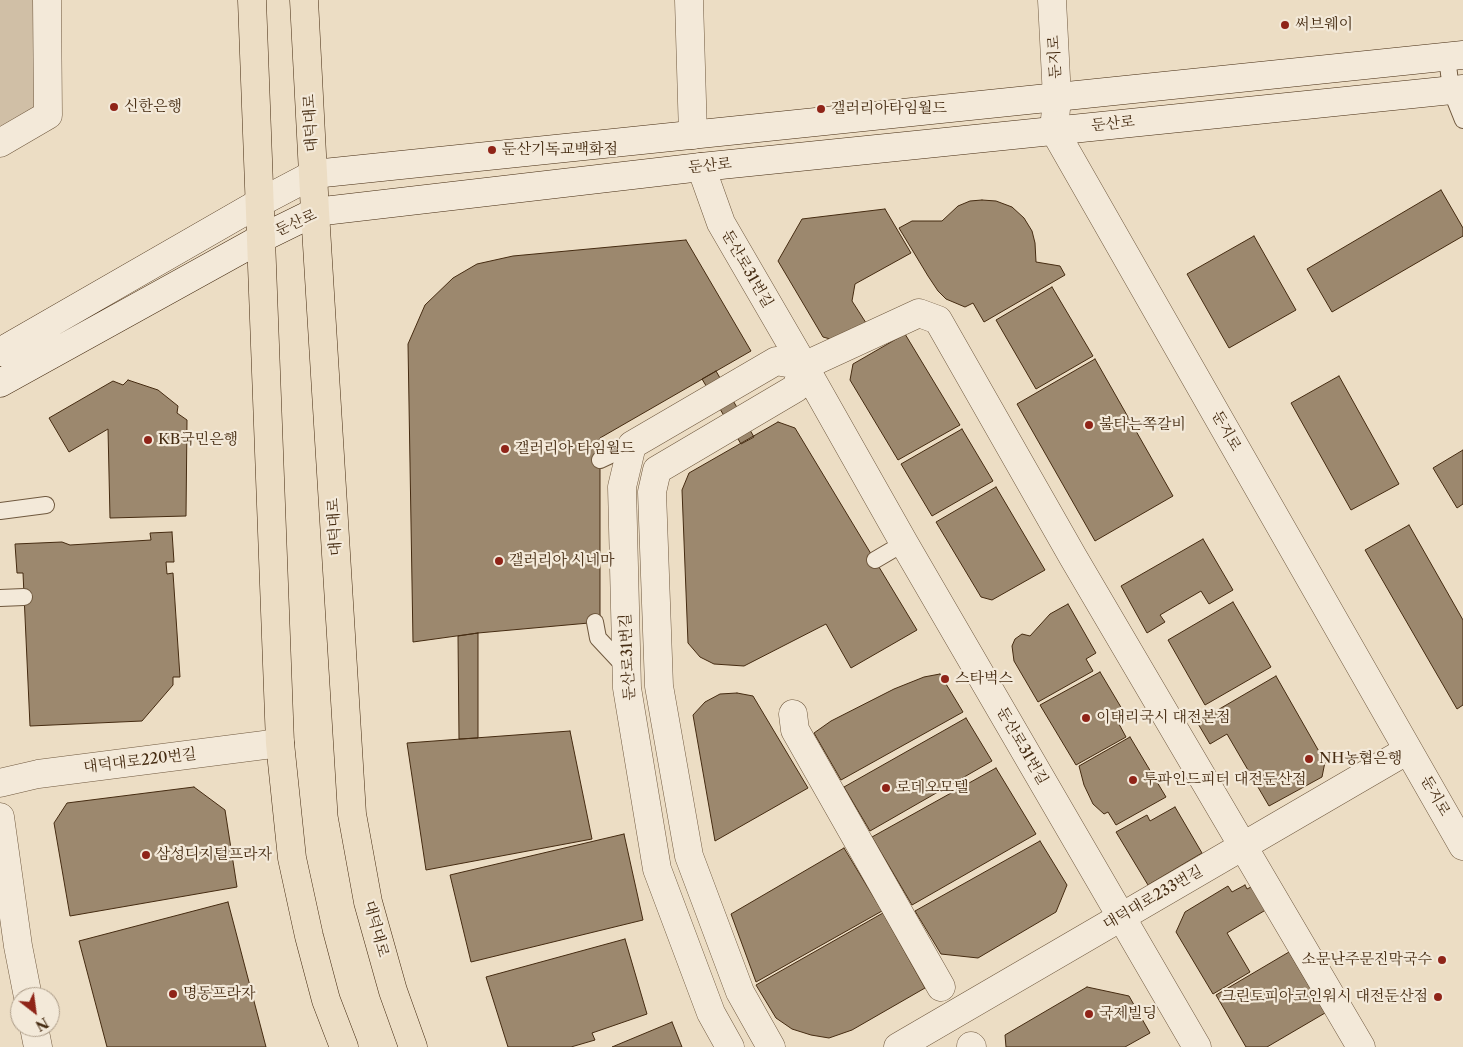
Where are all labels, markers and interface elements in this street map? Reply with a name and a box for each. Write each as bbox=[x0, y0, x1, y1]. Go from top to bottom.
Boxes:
place label: 써브웨이 bbox=[1295, 16, 1353, 34]
marker: 써브웨이 bbox=[1279, 19, 1291, 31]
street label: 둔지로 bbox=[1045, 35, 1065, 79]
street label: 대덕대로 bbox=[300, 94, 322, 152]
place label: 신한은행 bbox=[124, 98, 182, 116]
place label: 갤러리아타임월드 bbox=[831, 100, 947, 118]
marker: 신한은행 bbox=[108, 101, 120, 113]
marker: 갤러리아타임월드 bbox=[815, 103, 827, 115]
street label: 둔산로 bbox=[1090, 113, 1136, 135]
place label: 둔산기독교백화점 bbox=[502, 141, 618, 159]
marker: 둔산기독교백화점 bbox=[486, 144, 498, 156]
street label: 둔산로 bbox=[687, 155, 733, 177]
street label: 둔산로 bbox=[272, 206, 320, 240]
street label: 둔산로31번길 bbox=[717, 227, 777, 311]
street label: 둔지로 bbox=[1207, 408, 1245, 454]
place label: 불타는쪽갈비 bbox=[1099, 416, 1186, 434]
marker: 불타는쪽갈비 bbox=[1083, 419, 1095, 431]
place label: KB국민은행 bbox=[158, 431, 238, 449]
marker: KB국민은행 bbox=[142, 434, 154, 446]
place label: 갤러리아 타임월드 bbox=[515, 440, 635, 458]
marker: 갤러리아 타임월드 bbox=[499, 443, 511, 455]
street label: 대덕대로 bbox=[324, 498, 346, 556]
place label: 갤러리아 시네마 bbox=[509, 552, 614, 570]
marker: 갤러리아 시네마 bbox=[493, 555, 505, 567]
street label: 둔산로31번길 bbox=[617, 613, 639, 701]
place label: 스타벅스 bbox=[955, 670, 1013, 688]
marker: 스타벅스 bbox=[939, 673, 951, 685]
street label: 둔산로31번길 bbox=[992, 704, 1052, 788]
place label: 이태리국시 대전본점 bbox=[1096, 709, 1230, 727]
marker: 이태리국시 대전본점 bbox=[1080, 712, 1092, 724]
street label: 대덕대로220번길 bbox=[82, 745, 198, 777]
place label: NH농협은행 bbox=[1319, 750, 1402, 768]
marker: NH농협은행 bbox=[1303, 753, 1315, 765]
place label: 투파인드피터 대전둔산점 bbox=[1143, 771, 1306, 789]
street label: 둔지로 bbox=[1416, 773, 1454, 819]
marker: 투파인드피터 대전둔산점 bbox=[1127, 774, 1139, 786]
place label: 로데오모텔 bbox=[896, 779, 968, 797]
marker: 로데오모텔 bbox=[880, 782, 892, 794]
place label: 삼성디지털프라자 bbox=[156, 846, 272, 864]
marker: 삼성디지털프라자 bbox=[140, 849, 152, 861]
street label: 대덕대로233번길 bbox=[1100, 862, 1206, 934]
street label: 대덕대로 bbox=[360, 899, 392, 959]
place label: 소문난주문진막국수 bbox=[1302, 951, 1432, 969]
marker: 소문난주문진막국수 bbox=[1436, 954, 1448, 966]
place label: 명동프라자 bbox=[183, 985, 255, 1003]
north arrow bbox=[10, 987, 60, 1037]
marker: 명동프라자 bbox=[167, 988, 179, 1000]
place label: 크린토피아코인워시 대전둔산점 bbox=[1221, 988, 1428, 1006]
marker: 크린토피아코인워시 대전둔산점 bbox=[1432, 991, 1444, 1003]
place label: 국제빌딩 bbox=[1099, 1005, 1157, 1023]
marker: 국제빌딩 bbox=[1083, 1008, 1095, 1020]
text: N bbox=[32, 1013, 52, 1035]

